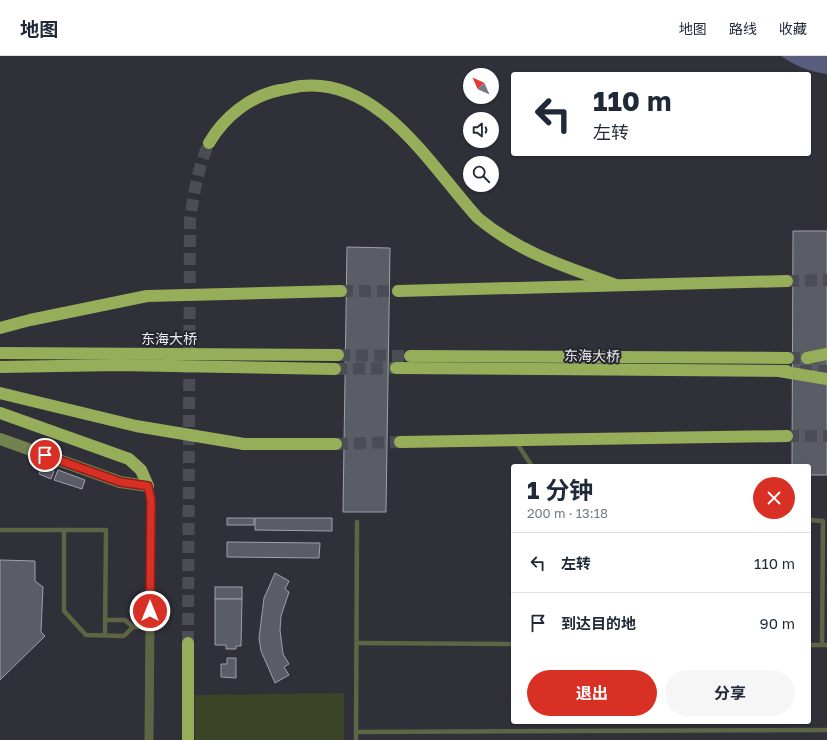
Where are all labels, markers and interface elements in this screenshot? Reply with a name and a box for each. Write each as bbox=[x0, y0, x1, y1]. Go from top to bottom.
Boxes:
text: 地图 bbox=[20, 17, 58, 40]
text: 地图 bbox=[679, 20, 707, 37]
text: 路线 bbox=[729, 20, 757, 37]
text: 收藏 bbox=[779, 20, 807, 37]
north arrow bbox=[463, 68, 499, 104]
map controls bbox=[463, 68, 499, 192]
text: 110 m bbox=[593, 84, 672, 117]
icon: left bbox=[527, 88, 579, 140]
button: sound bbox=[463, 112, 499, 148]
text: 左转 bbox=[593, 121, 629, 143]
button: search bbox=[463, 156, 499, 192]
street label: 东海大桥 bbox=[141, 330, 197, 347]
street label: 东海大桥 bbox=[564, 347, 620, 364]
pin bbox=[28, 438, 62, 472]
icon: arrive bbox=[34, 444, 56, 466]
text: 1 分钟 bbox=[527, 475, 593, 504]
button: close bbox=[753, 477, 795, 519]
text: 200 m · 13:18 bbox=[527, 505, 608, 521]
icon: left bbox=[527, 552, 549, 574]
text: 左转 bbox=[561, 554, 591, 572]
text: 110 m bbox=[754, 554, 795, 572]
position arrow bbox=[129, 590, 171, 632]
icon: arrive bbox=[527, 612, 549, 634]
text: 到达目的地 bbox=[561, 614, 636, 632]
text: 90 m bbox=[760, 614, 795, 632]
button: 退出 bbox=[527, 670, 657, 716]
button: 分享 bbox=[665, 670, 795, 716]

